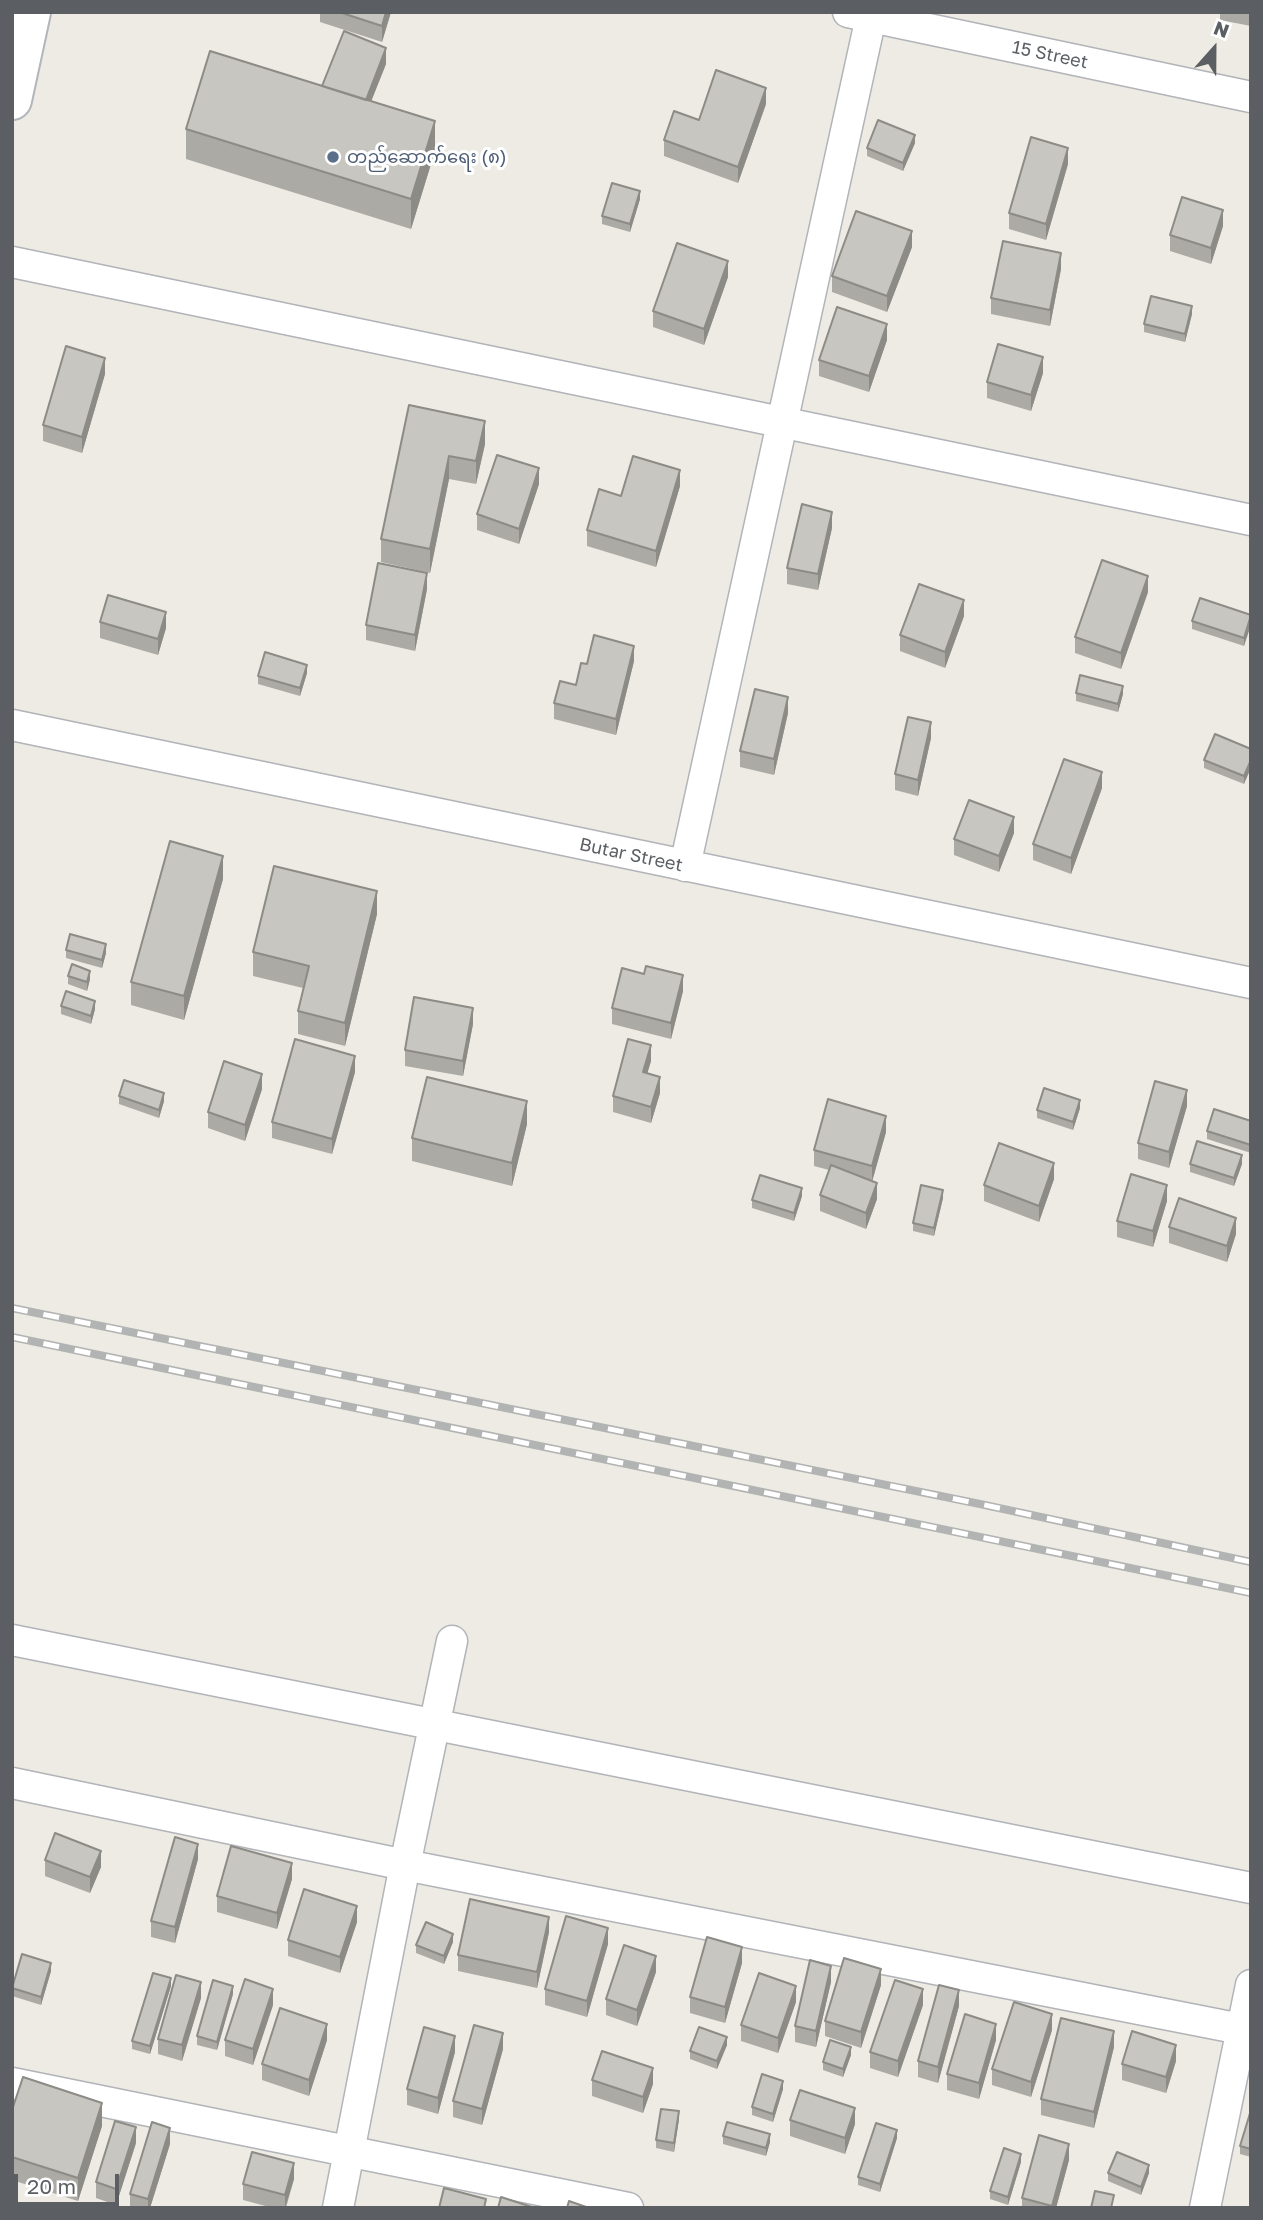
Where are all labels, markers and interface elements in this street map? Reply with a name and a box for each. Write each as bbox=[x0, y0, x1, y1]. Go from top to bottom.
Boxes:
north arrow bbox=[1179, 14, 1249, 84]
text: N bbox=[1211, 16, 1233, 42]
street label: 15 Street bbox=[1010, 36, 1090, 74]
place label: တည်ဆောက်ရေး (၈) bbox=[347, 146, 507, 168]
marker: တည်ဆောက်ရေး (၈) bbox=[325, 149, 341, 165]
street label: Butar Street bbox=[577, 834, 685, 876]
scale bar bbox=[18, 2160, 122, 2204]
text: 20 m bbox=[27, 2173, 76, 2199]

